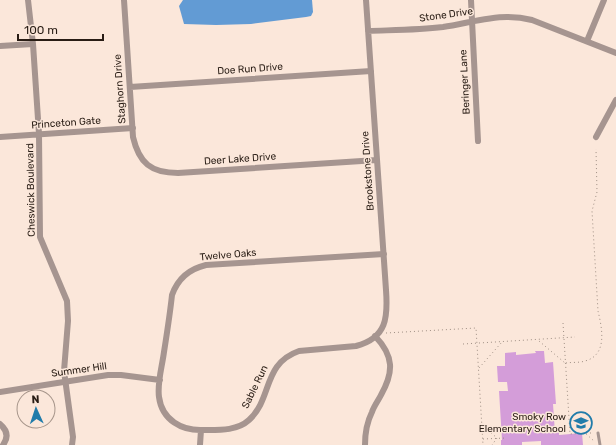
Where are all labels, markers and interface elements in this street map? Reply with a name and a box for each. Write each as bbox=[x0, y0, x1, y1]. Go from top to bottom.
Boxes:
street label: Stone Drive bbox=[418, 5, 474, 25]
scale bar bbox=[18, 16, 103, 42]
text: 100 m bbox=[24, 23, 58, 37]
street label: Beringer Lane bbox=[457, 49, 473, 115]
street label: Staghorn Drive bbox=[112, 53, 128, 124]
street label: Doe Run Drive bbox=[217, 61, 284, 77]
street label: Princeton Gate bbox=[31, 115, 102, 131]
street label: Brookstone Drive bbox=[359, 130, 377, 211]
street label: Cheswick Boulevard bbox=[24, 143, 38, 237]
street label: Deer Lake Drive bbox=[204, 150, 277, 168]
street label: Twelve Oaks bbox=[199, 247, 257, 263]
street label: Summer Hill bbox=[50, 360, 108, 380]
street label: Sable Run bbox=[239, 363, 271, 411]
north arrow bbox=[16, 389, 56, 429]
text: N bbox=[31, 393, 40, 406]
school or university icon: Smoky Row Elementary School bbox=[568, 410, 594, 436]
place label: Smoky Row Elementary School bbox=[479, 411, 566, 435]

